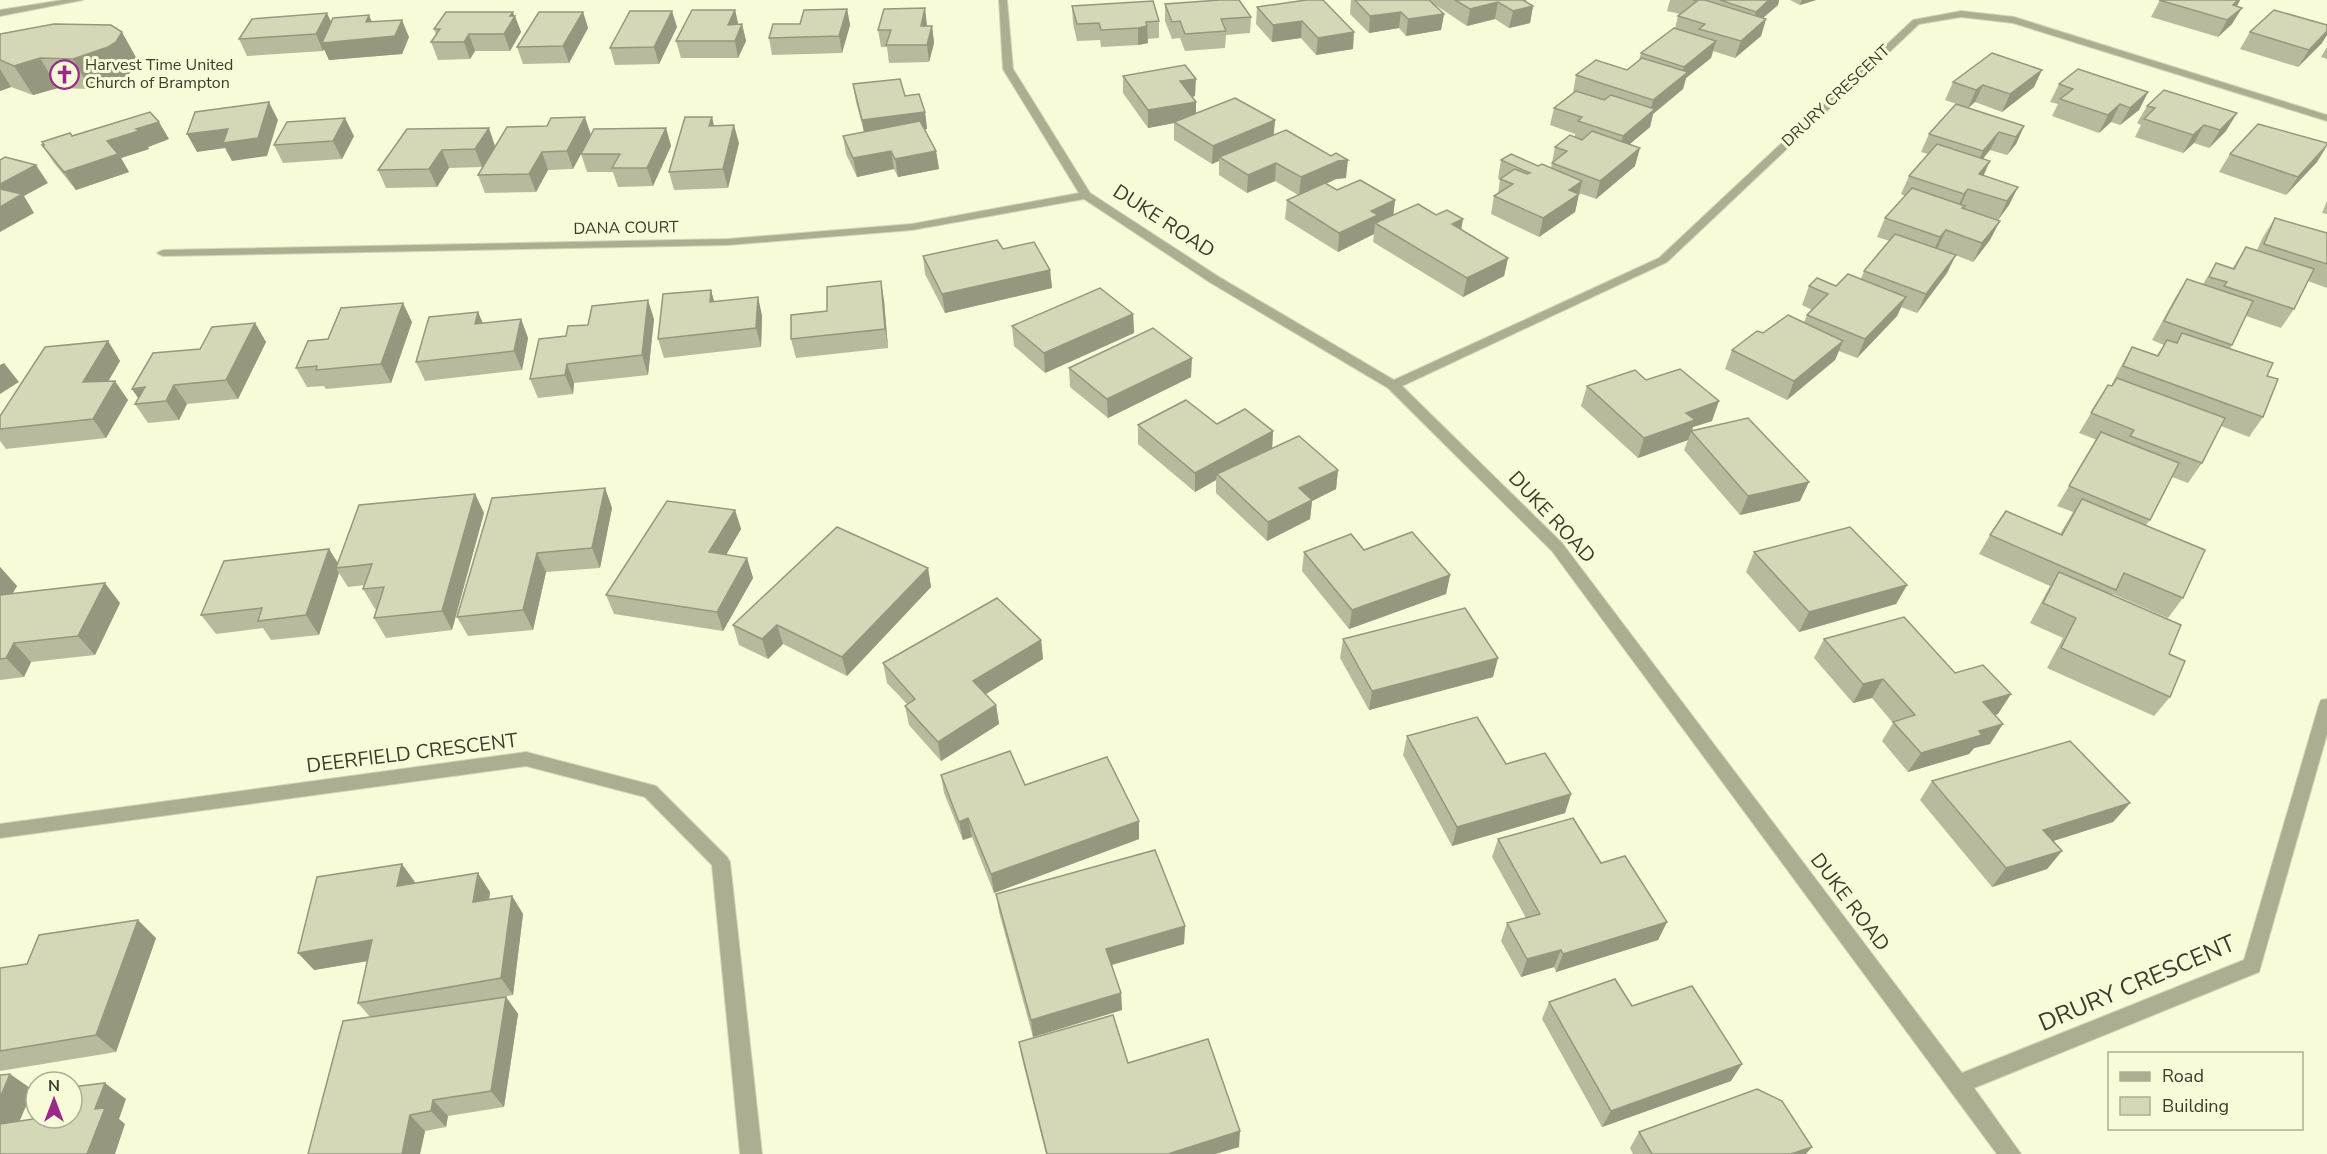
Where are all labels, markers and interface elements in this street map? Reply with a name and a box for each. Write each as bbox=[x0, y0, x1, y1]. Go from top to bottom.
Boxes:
street label: DRURY CRESCENT bbox=[1777, 40, 1895, 152]
place label: Harvest Time United Church of Brampton bbox=[85, 54, 233, 94]
church icon: Harvest Time United Church of Brampton bbox=[48, 58, 80, 90]
street label: DUKE ROAD bbox=[1108, 178, 1220, 264]
street label: DANA COURT bbox=[573, 216, 679, 240]
street label: DUKE ROAD bbox=[1502, 465, 1602, 569]
street label: DEERFIELD CRESCENT bbox=[305, 727, 519, 779]
street label: DUKE ROAD bbox=[1804, 847, 1896, 957]
street label: DRURY CRESCENT bbox=[2034, 927, 2241, 1039]
legend bbox=[2108, 1052, 2303, 1130]
text: Road bbox=[2162, 1064, 2204, 1088]
north arrow bbox=[24, 1070, 84, 1130]
text: N bbox=[48, 1075, 60, 1097]
text: Building bbox=[2162, 1094, 2229, 1118]

